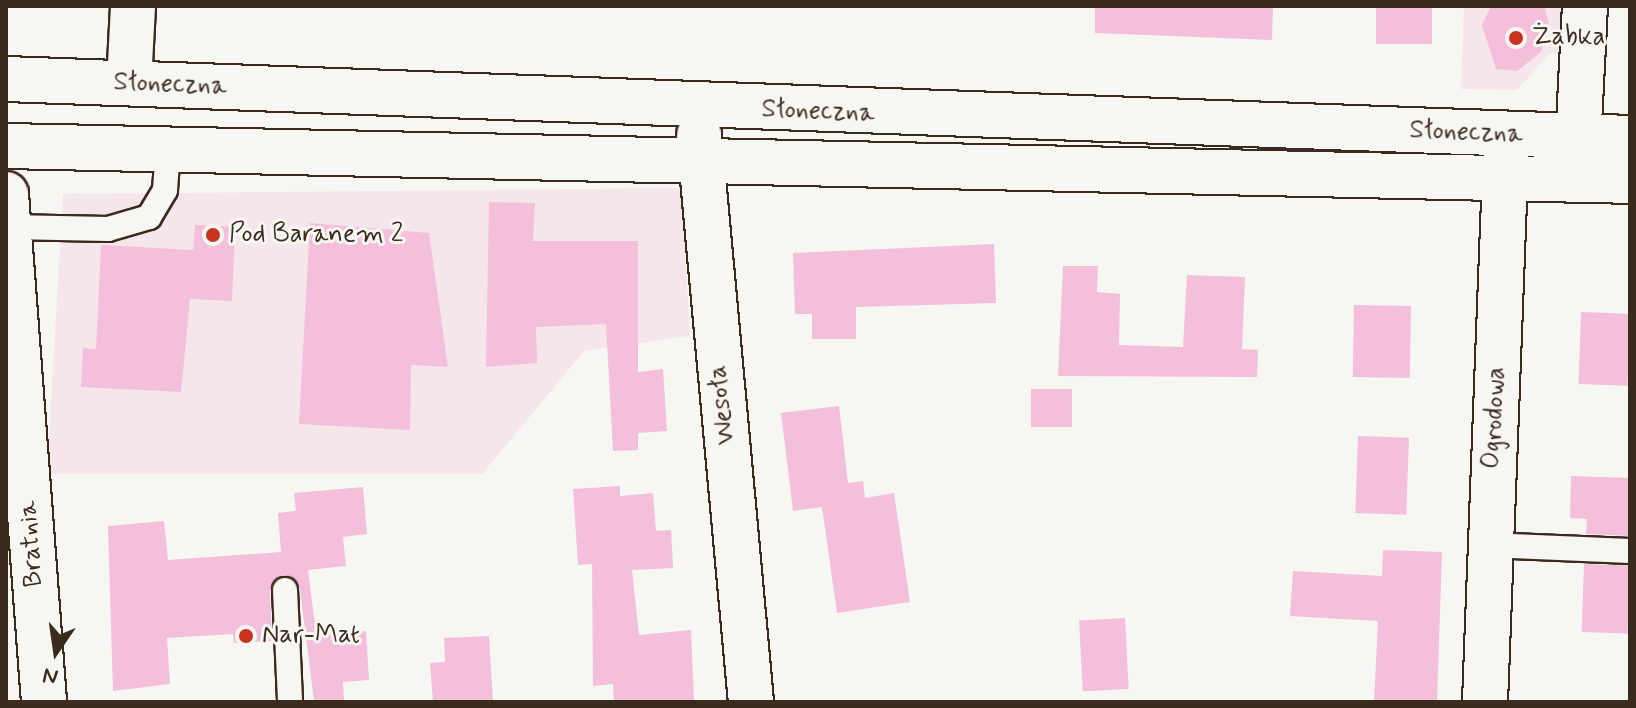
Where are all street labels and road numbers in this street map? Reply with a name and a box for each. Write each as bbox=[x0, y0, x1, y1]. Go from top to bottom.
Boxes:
street label: Słoneczna bbox=[113, 67, 227, 103]
street label: Słoneczna bbox=[761, 94, 875, 130]
street label: Słoneczna bbox=[1409, 115, 1523, 151]
street label: Wesoła bbox=[703, 364, 743, 446]
street label: Ogrodowa bbox=[1477, 366, 1513, 470]
street label: Bratnia bbox=[13, 500, 51, 588]

